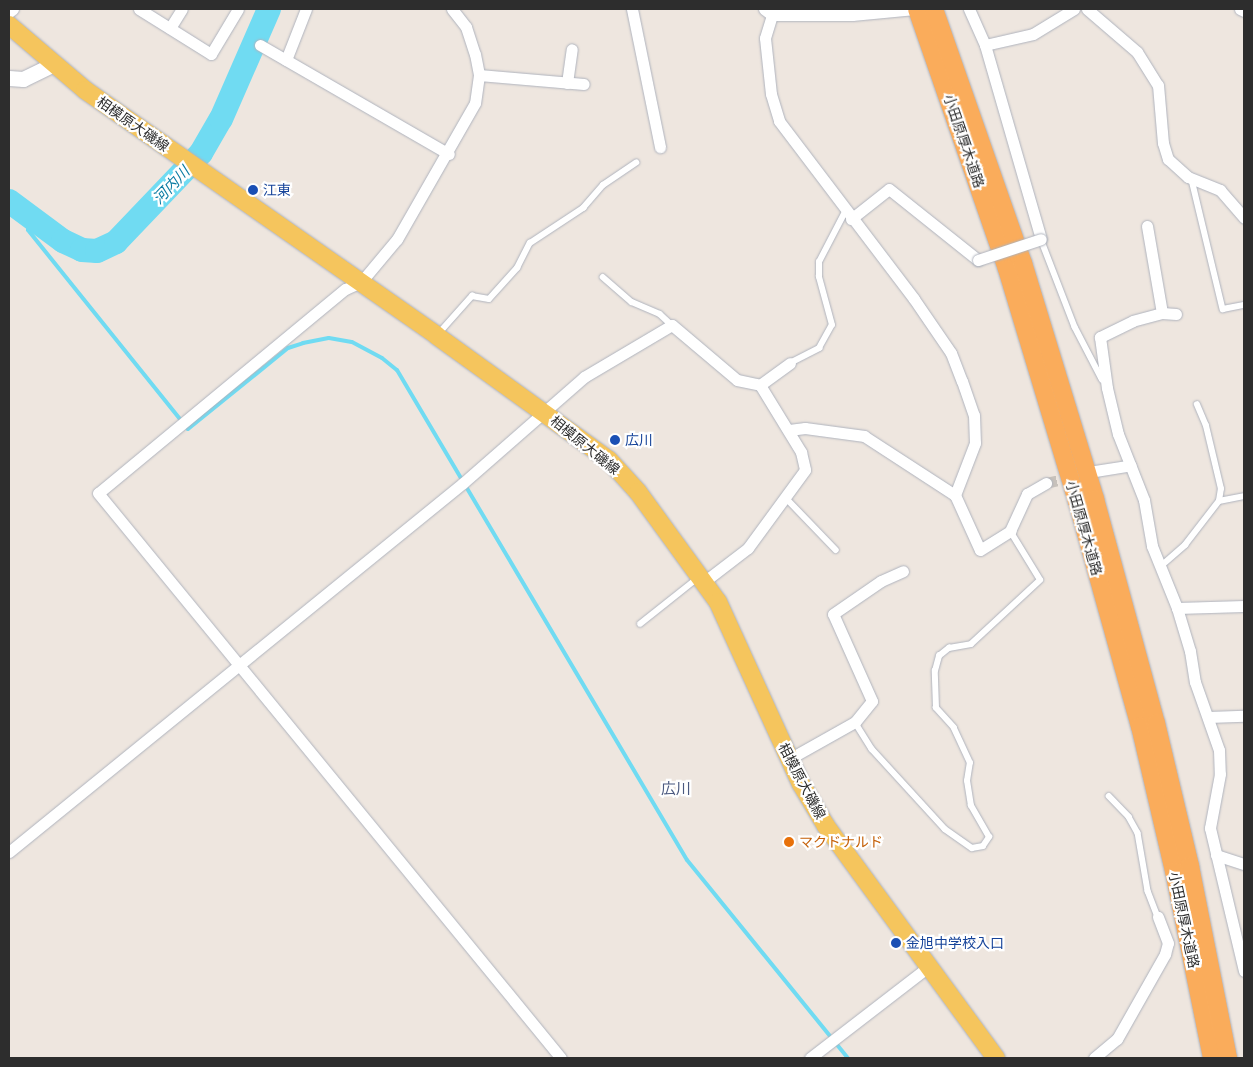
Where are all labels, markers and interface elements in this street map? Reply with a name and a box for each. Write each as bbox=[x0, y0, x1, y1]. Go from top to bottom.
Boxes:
street label: 小田原厚木道路 bbox=[940, 92, 988, 190]
street label: 相模原大磯線 bbox=[94, 93, 172, 155]
water label: 河内川 bbox=[149, 163, 193, 207]
place label: 江東 bbox=[263, 182, 291, 198]
marker: 江東 bbox=[247, 184, 259, 196]
street label: 相模原大磯線 bbox=[547, 412, 623, 478]
place label: 広川 bbox=[625, 432, 653, 448]
marker: 広川 bbox=[609, 434, 621, 446]
street label: 小田原厚木道路 bbox=[1062, 479, 1106, 577]
street label: 相模原大磯線 bbox=[775, 740, 829, 822]
district label: 広川 bbox=[661, 780, 691, 798]
place label: マクドナルド bbox=[799, 834, 883, 850]
marker: マクドナルド bbox=[783, 836, 795, 848]
street label: 小田原厚木道路 bbox=[1166, 870, 1202, 970]
place label: 金旭中学校入口 bbox=[906, 935, 1004, 951]
marker: 金旭中学校入口 bbox=[890, 937, 902, 949]

